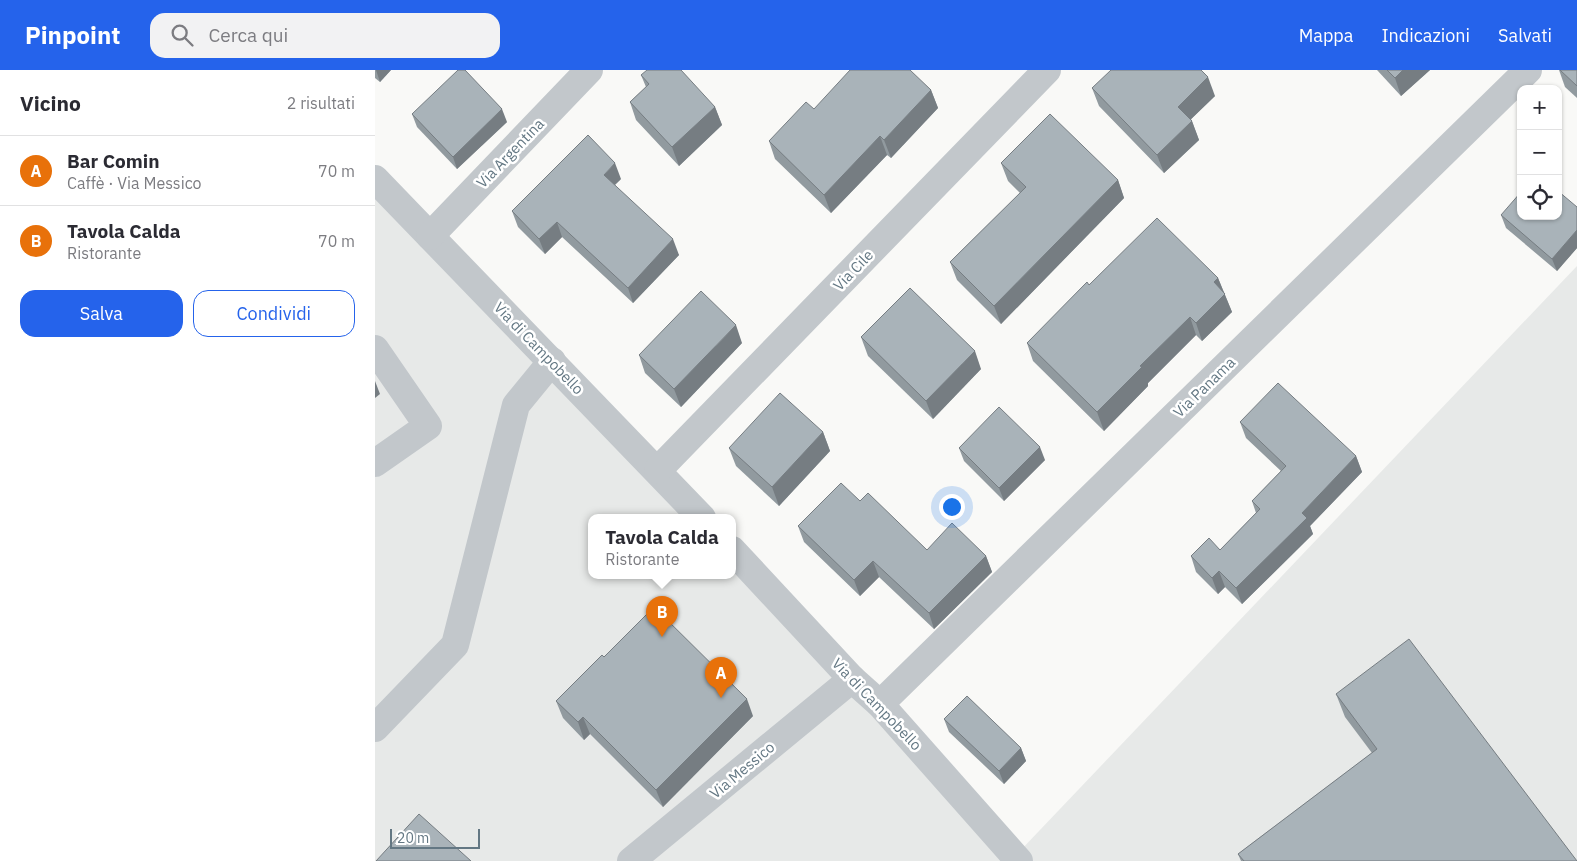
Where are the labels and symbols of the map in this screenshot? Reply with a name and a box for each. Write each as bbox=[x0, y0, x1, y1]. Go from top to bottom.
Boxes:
street label: Via Argentina bbox=[472, 114, 548, 192]
street label: Via Cile bbox=[829, 245, 877, 295]
street label: Via di Campobello bbox=[490, 298, 588, 398]
street label: Via Panama bbox=[1169, 353, 1239, 421]
your location bbox=[939, 494, 965, 520]
pin: B bbox=[646, 596, 678, 637]
street label: Via di Campobello bbox=[828, 654, 926, 754]
pin: A bbox=[705, 657, 737, 698]
street label: Via Messico bbox=[706, 737, 778, 803]
scale bar bbox=[390, 826, 480, 849]

